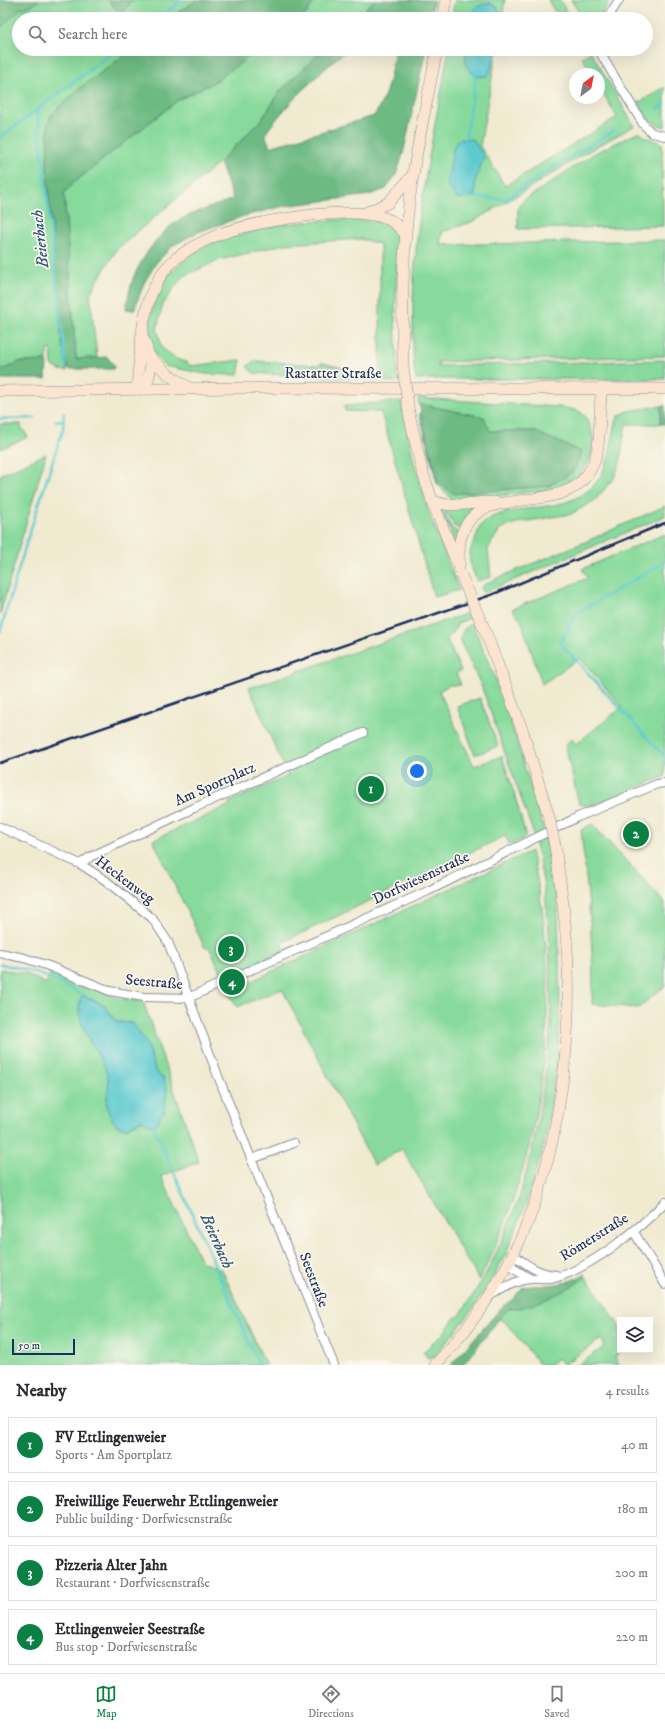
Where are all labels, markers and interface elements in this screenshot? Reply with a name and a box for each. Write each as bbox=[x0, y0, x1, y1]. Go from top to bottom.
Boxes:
search box bbox=[12, 12, 653, 56]
icon: search bbox=[26, 23, 48, 45]
text: Search here bbox=[58, 25, 127, 44]
north arrow bbox=[569, 68, 605, 104]
water label: Beierbach bbox=[27, 209, 53, 270]
street label: Rastatter Straße bbox=[284, 364, 382, 383]
street label: Am Sportplatz bbox=[172, 757, 259, 810]
your location bbox=[407, 761, 427, 781]
pin: 1 bbox=[358, 774, 384, 804]
pin: 2 bbox=[623, 819, 649, 849]
street label: Dorfwiesenstraße bbox=[370, 847, 472, 909]
street label: Heckenweg bbox=[92, 852, 159, 909]
pin: 3 bbox=[218, 934, 244, 964]
pin: 4 bbox=[219, 967, 245, 997]
street label: Seestraße bbox=[125, 970, 183, 994]
street label: Römerstraße bbox=[556, 1208, 632, 1266]
water label: Beierbach bbox=[196, 1210, 238, 1272]
street label: Seestraße bbox=[295, 1250, 333, 1310]
map controls bbox=[617, 1317, 653, 1353]
button: layers bbox=[617, 1317, 653, 1353]
scale bar bbox=[12, 1337, 75, 1356]
text: 50 m bbox=[18, 1339, 40, 1353]
text: Nearby bbox=[16, 1380, 66, 1402]
text: 4 results bbox=[606, 1383, 649, 1399]
text: FV Ettlingenweier bbox=[55, 1428, 166, 1447]
text: 1 bbox=[28, 1437, 32, 1453]
text: 40 m bbox=[621, 1437, 648, 1453]
text: Sports · Am Sportplatz bbox=[55, 1447, 172, 1463]
text: Freiwillige Feuerwehr Ettlingenweier bbox=[55, 1492, 278, 1511]
text: 2 bbox=[27, 1501, 33, 1517]
text: 180 m bbox=[617, 1501, 648, 1517]
text: Public building · Dorfwiesenstraße bbox=[55, 1511, 232, 1527]
text: Pizzeria Alter Jahn bbox=[55, 1556, 167, 1575]
text: 3 bbox=[28, 1565, 32, 1581]
text: 200 m bbox=[615, 1565, 648, 1581]
text: Restaurant · Dorfwiesenstraße bbox=[55, 1575, 210, 1591]
text: Ettlingenweier Seestraße bbox=[55, 1620, 205, 1639]
text: 4 bbox=[26, 1629, 34, 1645]
text: 220 m bbox=[616, 1629, 648, 1645]
text: Bus stop · Dorfwiesenstraße bbox=[55, 1639, 197, 1655]
tab: Map bbox=[95, 1683, 117, 1721]
tab: Directions bbox=[308, 1683, 354, 1721]
tab: Saved bbox=[544, 1683, 570, 1721]

